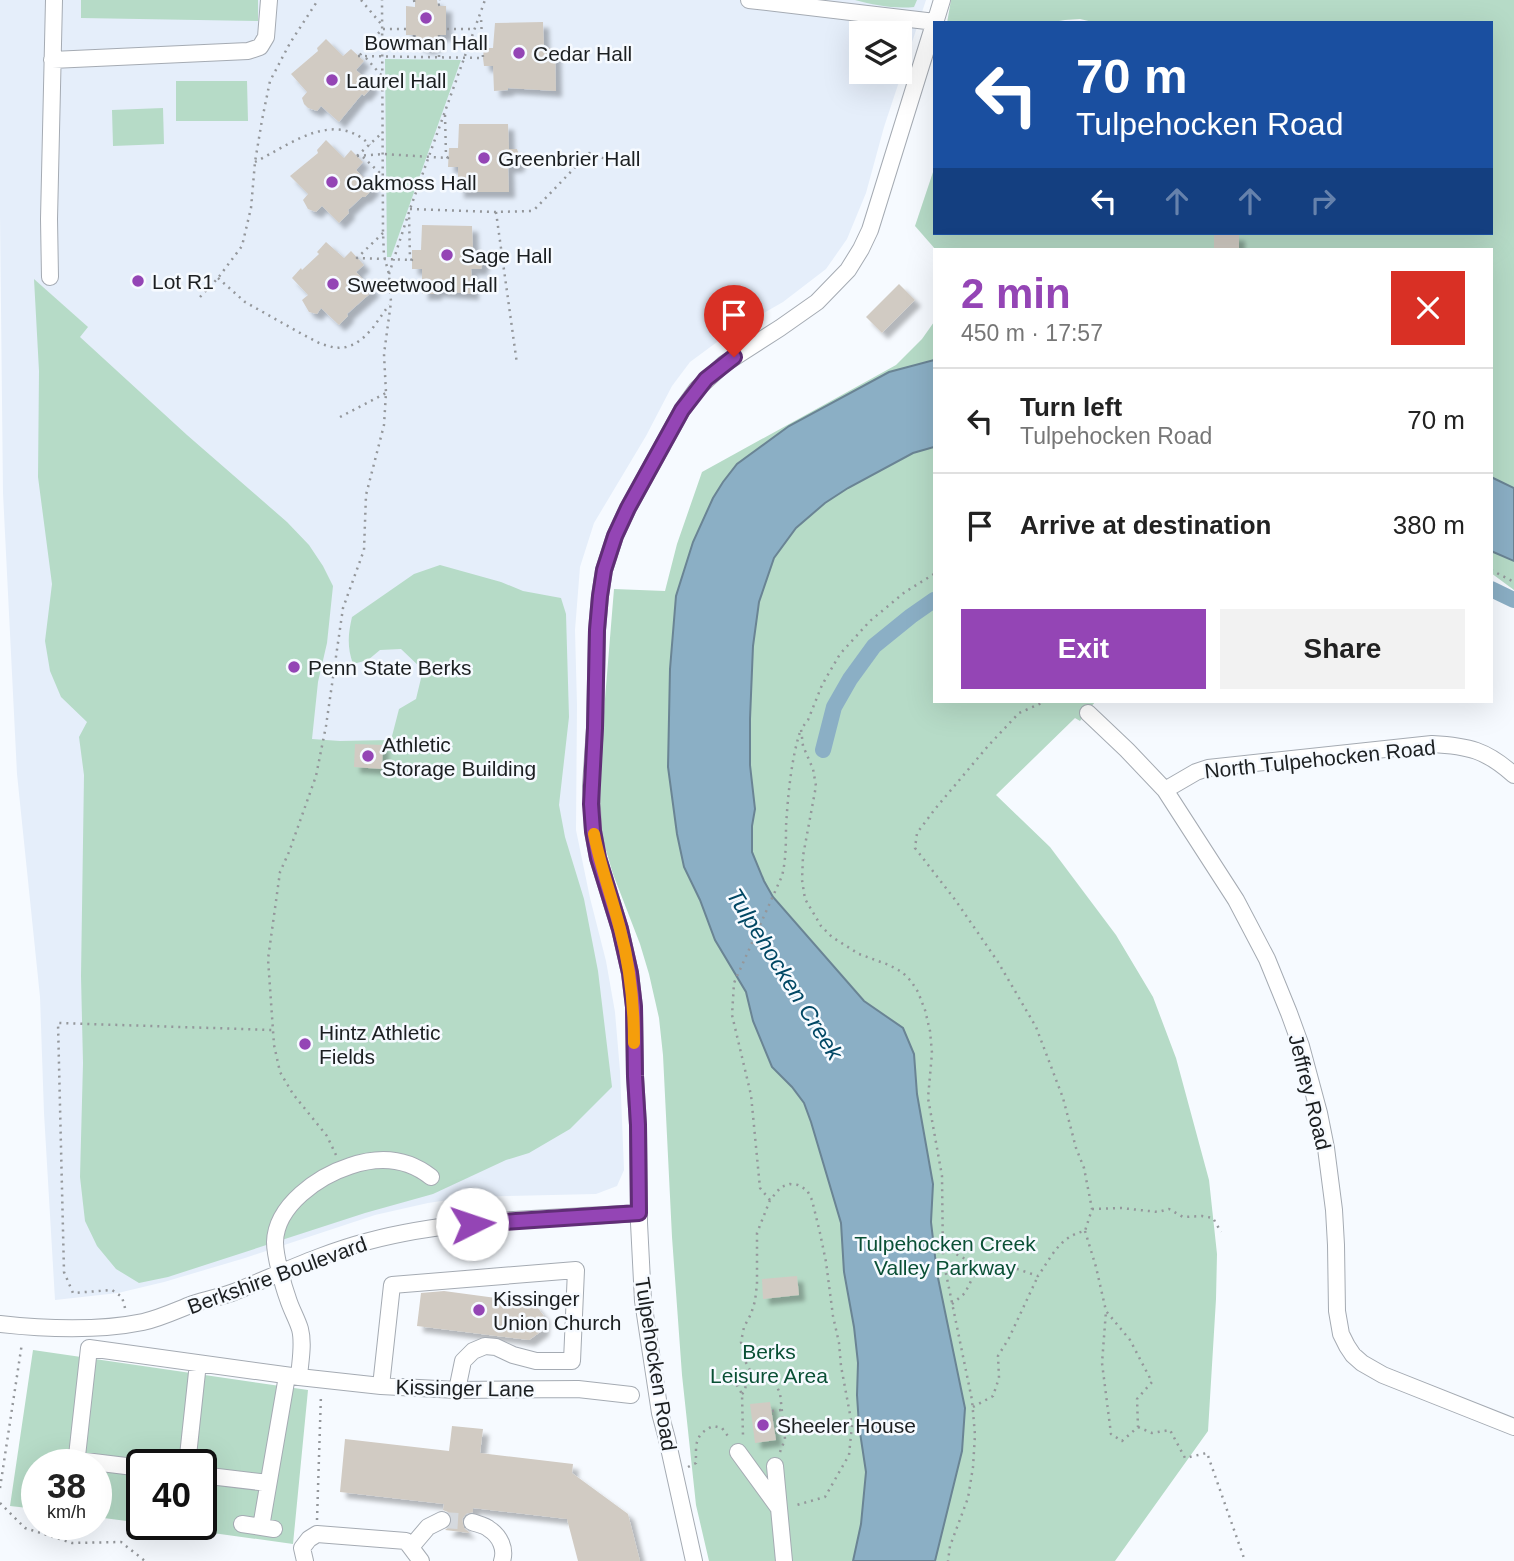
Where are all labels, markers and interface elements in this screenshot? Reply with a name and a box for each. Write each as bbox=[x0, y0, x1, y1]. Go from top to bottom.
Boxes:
marker: Bowman Hall bbox=[418, 10, 434, 26]
map controls bbox=[849, 21, 912, 84]
button: layers bbox=[849, 21, 912, 84]
place label: Bowman Hall bbox=[364, 31, 488, 54]
place label: Cedar Hall bbox=[533, 42, 632, 65]
marker: Cedar Hall bbox=[511, 45, 527, 61]
icon: left bbox=[961, 49, 1052, 140]
text: 70 m bbox=[1076, 49, 1188, 103]
place label: Laurel Hall bbox=[346, 69, 446, 92]
marker: Laurel Hall bbox=[324, 72, 340, 88]
text: Tulpehocken Road bbox=[1076, 106, 1343, 142]
place label: Greenbrier Hall bbox=[498, 147, 640, 170]
marker: Greenbrier Hall bbox=[476, 150, 492, 166]
place label: Oakmoss Hall bbox=[346, 171, 477, 194]
marker: Oakmoss Hall bbox=[324, 174, 340, 190]
icon: left bbox=[1085, 182, 1123, 220]
icon: ahead bbox=[1158, 182, 1196, 220]
icon: ahead bbox=[1231, 182, 1269, 220]
icon: right bbox=[1304, 182, 1342, 220]
place label: Sage Hall bbox=[461, 244, 552, 267]
marker: Sage Hall bbox=[439, 247, 455, 263]
place label: Lot R1 bbox=[152, 270, 214, 293]
text: 2 min bbox=[961, 270, 1071, 317]
button: close bbox=[1391, 271, 1465, 345]
marker: Lot R1 bbox=[130, 273, 146, 289]
place label: Sweetwood Hall bbox=[347, 273, 498, 296]
marker: Sweetwood Hall bbox=[325, 276, 341, 292]
pin bbox=[704, 285, 764, 357]
icon: arrive bbox=[715, 296, 753, 334]
text: 450 m · 17:57 bbox=[961, 320, 1103, 346]
text: Turn left bbox=[1020, 392, 1122, 422]
icon: left bbox=[961, 402, 999, 440]
text: 70 m bbox=[1407, 405, 1465, 435]
text: Tulpehocken Road bbox=[1020, 423, 1212, 449]
icon: arrive bbox=[961, 507, 999, 545]
text: Arrive at destination bbox=[1020, 510, 1271, 540]
text: 380 m bbox=[1393, 510, 1465, 540]
button: Exit bbox=[961, 609, 1206, 689]
button: Share bbox=[1220, 609, 1465, 689]
place label: Penn State Berks bbox=[308, 656, 471, 679]
marker: Penn State Berks bbox=[286, 659, 302, 675]
place label: Athletic Storage Building bbox=[382, 733, 536, 780]
street label: North Tulpehocken Road bbox=[1203, 735, 1437, 783]
marker: Athletic Storage Building bbox=[360, 748, 376, 764]
water label: Tulpehocken Creek bbox=[722, 883, 849, 1066]
place label: Hintz Athletic Fields bbox=[319, 1021, 440, 1068]
street label: Jeffrey Road bbox=[1284, 1032, 1336, 1152]
marker: Hintz Athletic Fields bbox=[297, 1036, 313, 1052]
position arrow bbox=[435, 1187, 509, 1261]
street label: Berkshire Boulevard bbox=[184, 1232, 370, 1318]
park label: Tulpehocken Creek Valley Parkway bbox=[854, 1232, 1036, 1279]
street label: Tulpehocken Road bbox=[631, 1276, 681, 1452]
place label: Kissinger Union Church bbox=[493, 1287, 621, 1334]
marker: Kissinger Union Church bbox=[471, 1302, 487, 1318]
park label: Berks Leisure Area bbox=[710, 1340, 828, 1387]
street label: Kissinger Lane bbox=[395, 1375, 535, 1401]
place label: Sheeler House bbox=[777, 1414, 916, 1437]
marker: Sheeler House bbox=[755, 1417, 771, 1433]
speed limit sign: 40 bbox=[126, 1449, 217, 1540]
text: 38 bbox=[47, 1466, 86, 1505]
text: km/h bbox=[47, 1502, 86, 1522]

